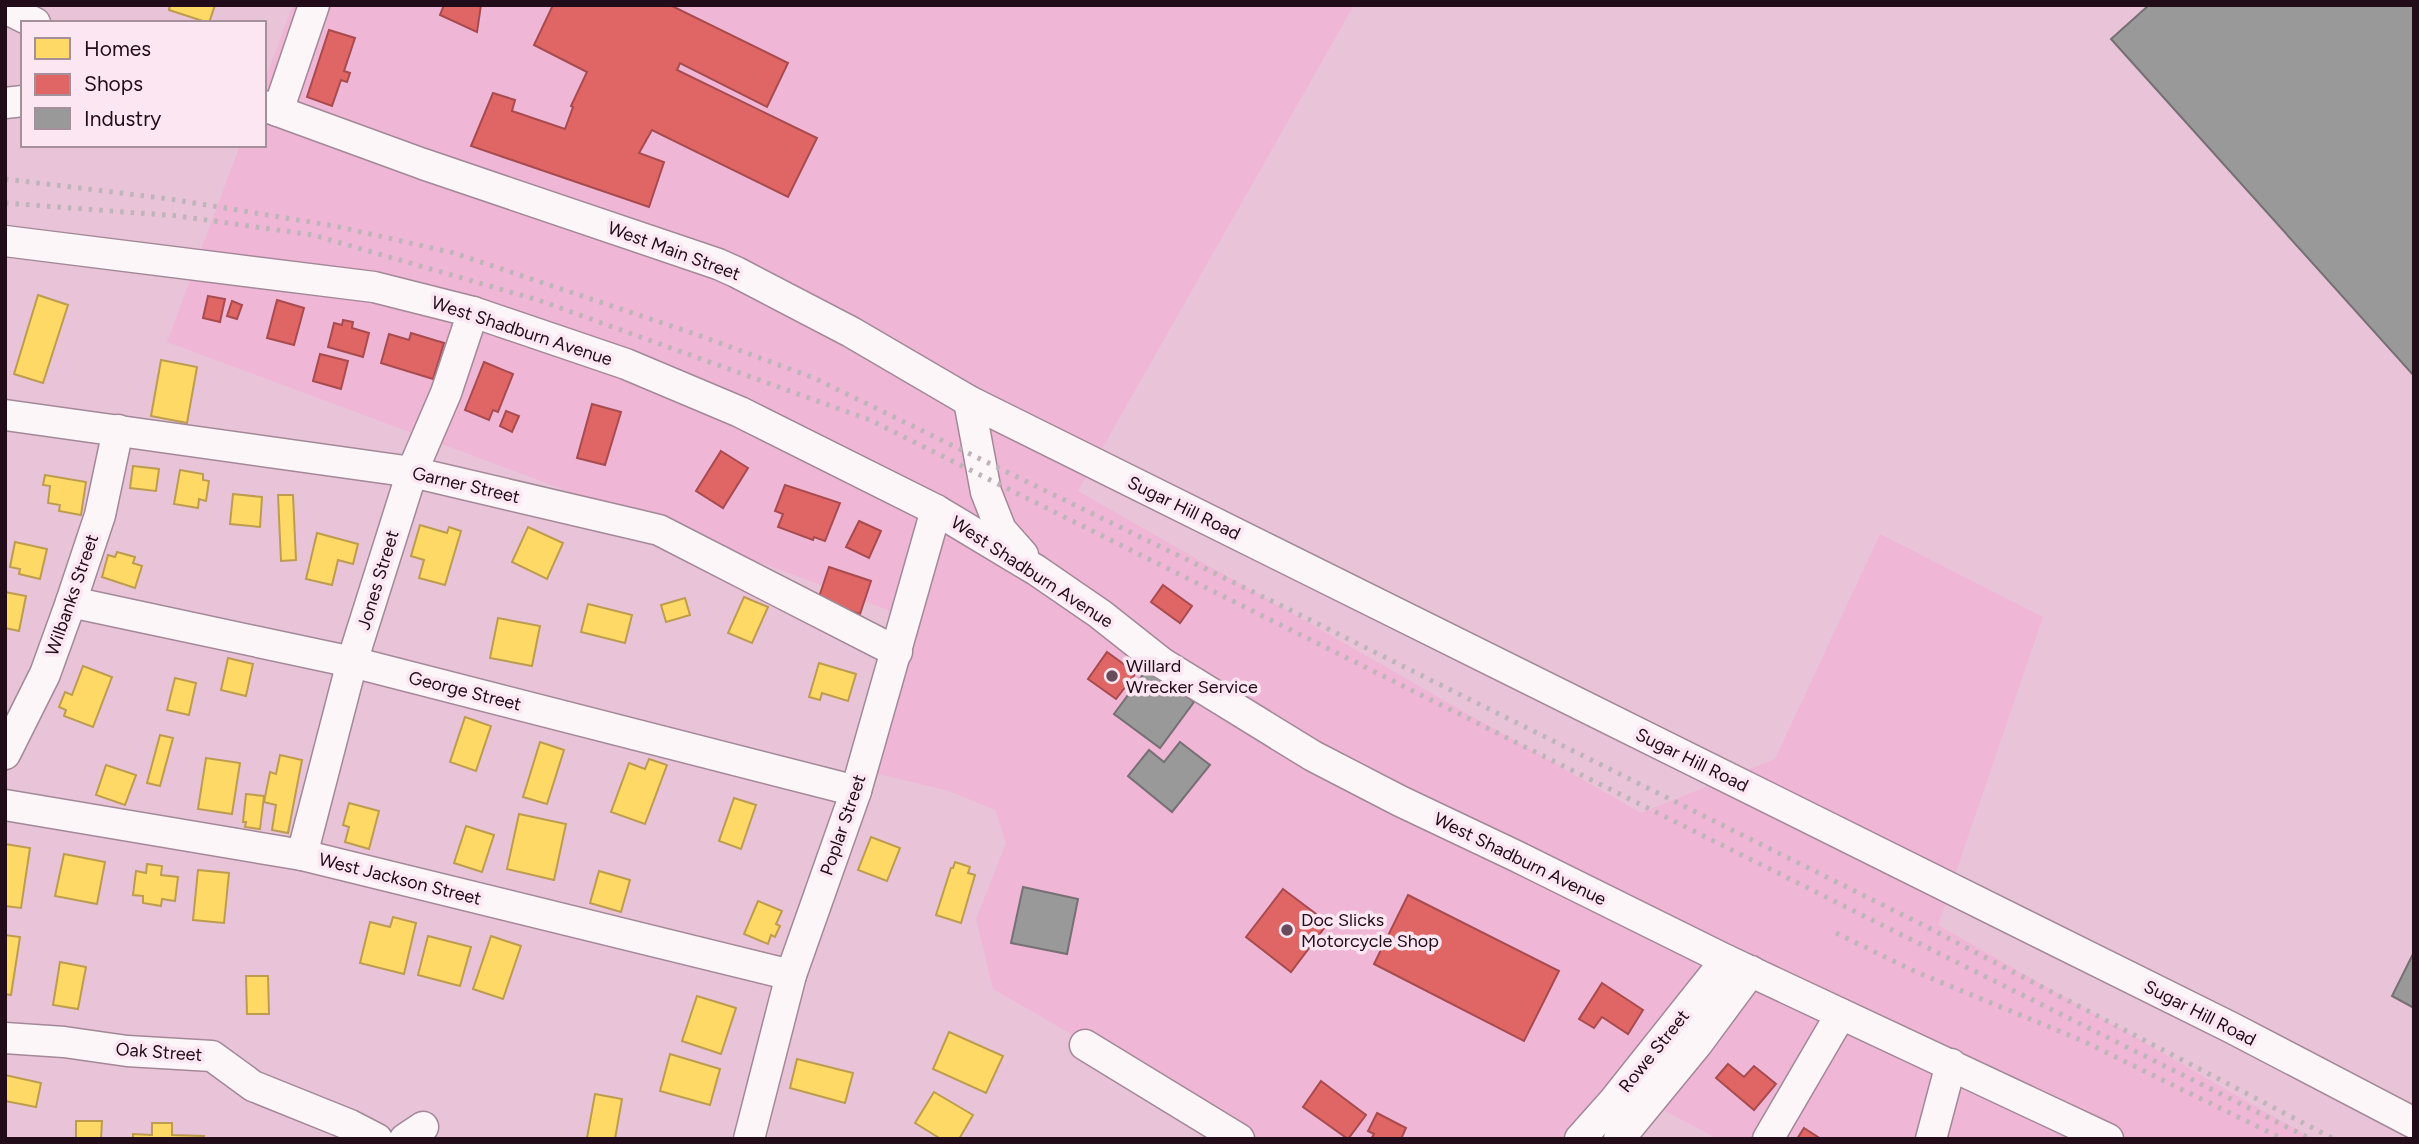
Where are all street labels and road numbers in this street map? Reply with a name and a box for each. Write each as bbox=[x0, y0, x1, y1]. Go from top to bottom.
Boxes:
street label: West Main Street bbox=[605, 217, 743, 285]
street label: West Shadburn Avenue bbox=[429, 291, 615, 371]
street label: Garner Street bbox=[410, 462, 522, 508]
street label: Sugar Hill Road bbox=[1124, 471, 1244, 545]
street label: West Shadburn Avenue bbox=[947, 511, 1117, 633]
street label: Jones Street bbox=[352, 527, 404, 632]
street label: Wilbanks Street bbox=[41, 531, 103, 659]
street label: George Street bbox=[406, 666, 524, 716]
street label: Sugar Hill Road bbox=[1632, 723, 1752, 797]
street label: Poplar Street bbox=[815, 771, 871, 878]
street label: West Shadburn Avenue bbox=[1430, 808, 1610, 910]
street label: West Jackson Street bbox=[316, 848, 484, 910]
street label: Sugar Hill Road bbox=[2140, 975, 2260, 1051]
street label: Rowe Street bbox=[1614, 1005, 1694, 1097]
street label: Oak Street bbox=[115, 1038, 203, 1066]

